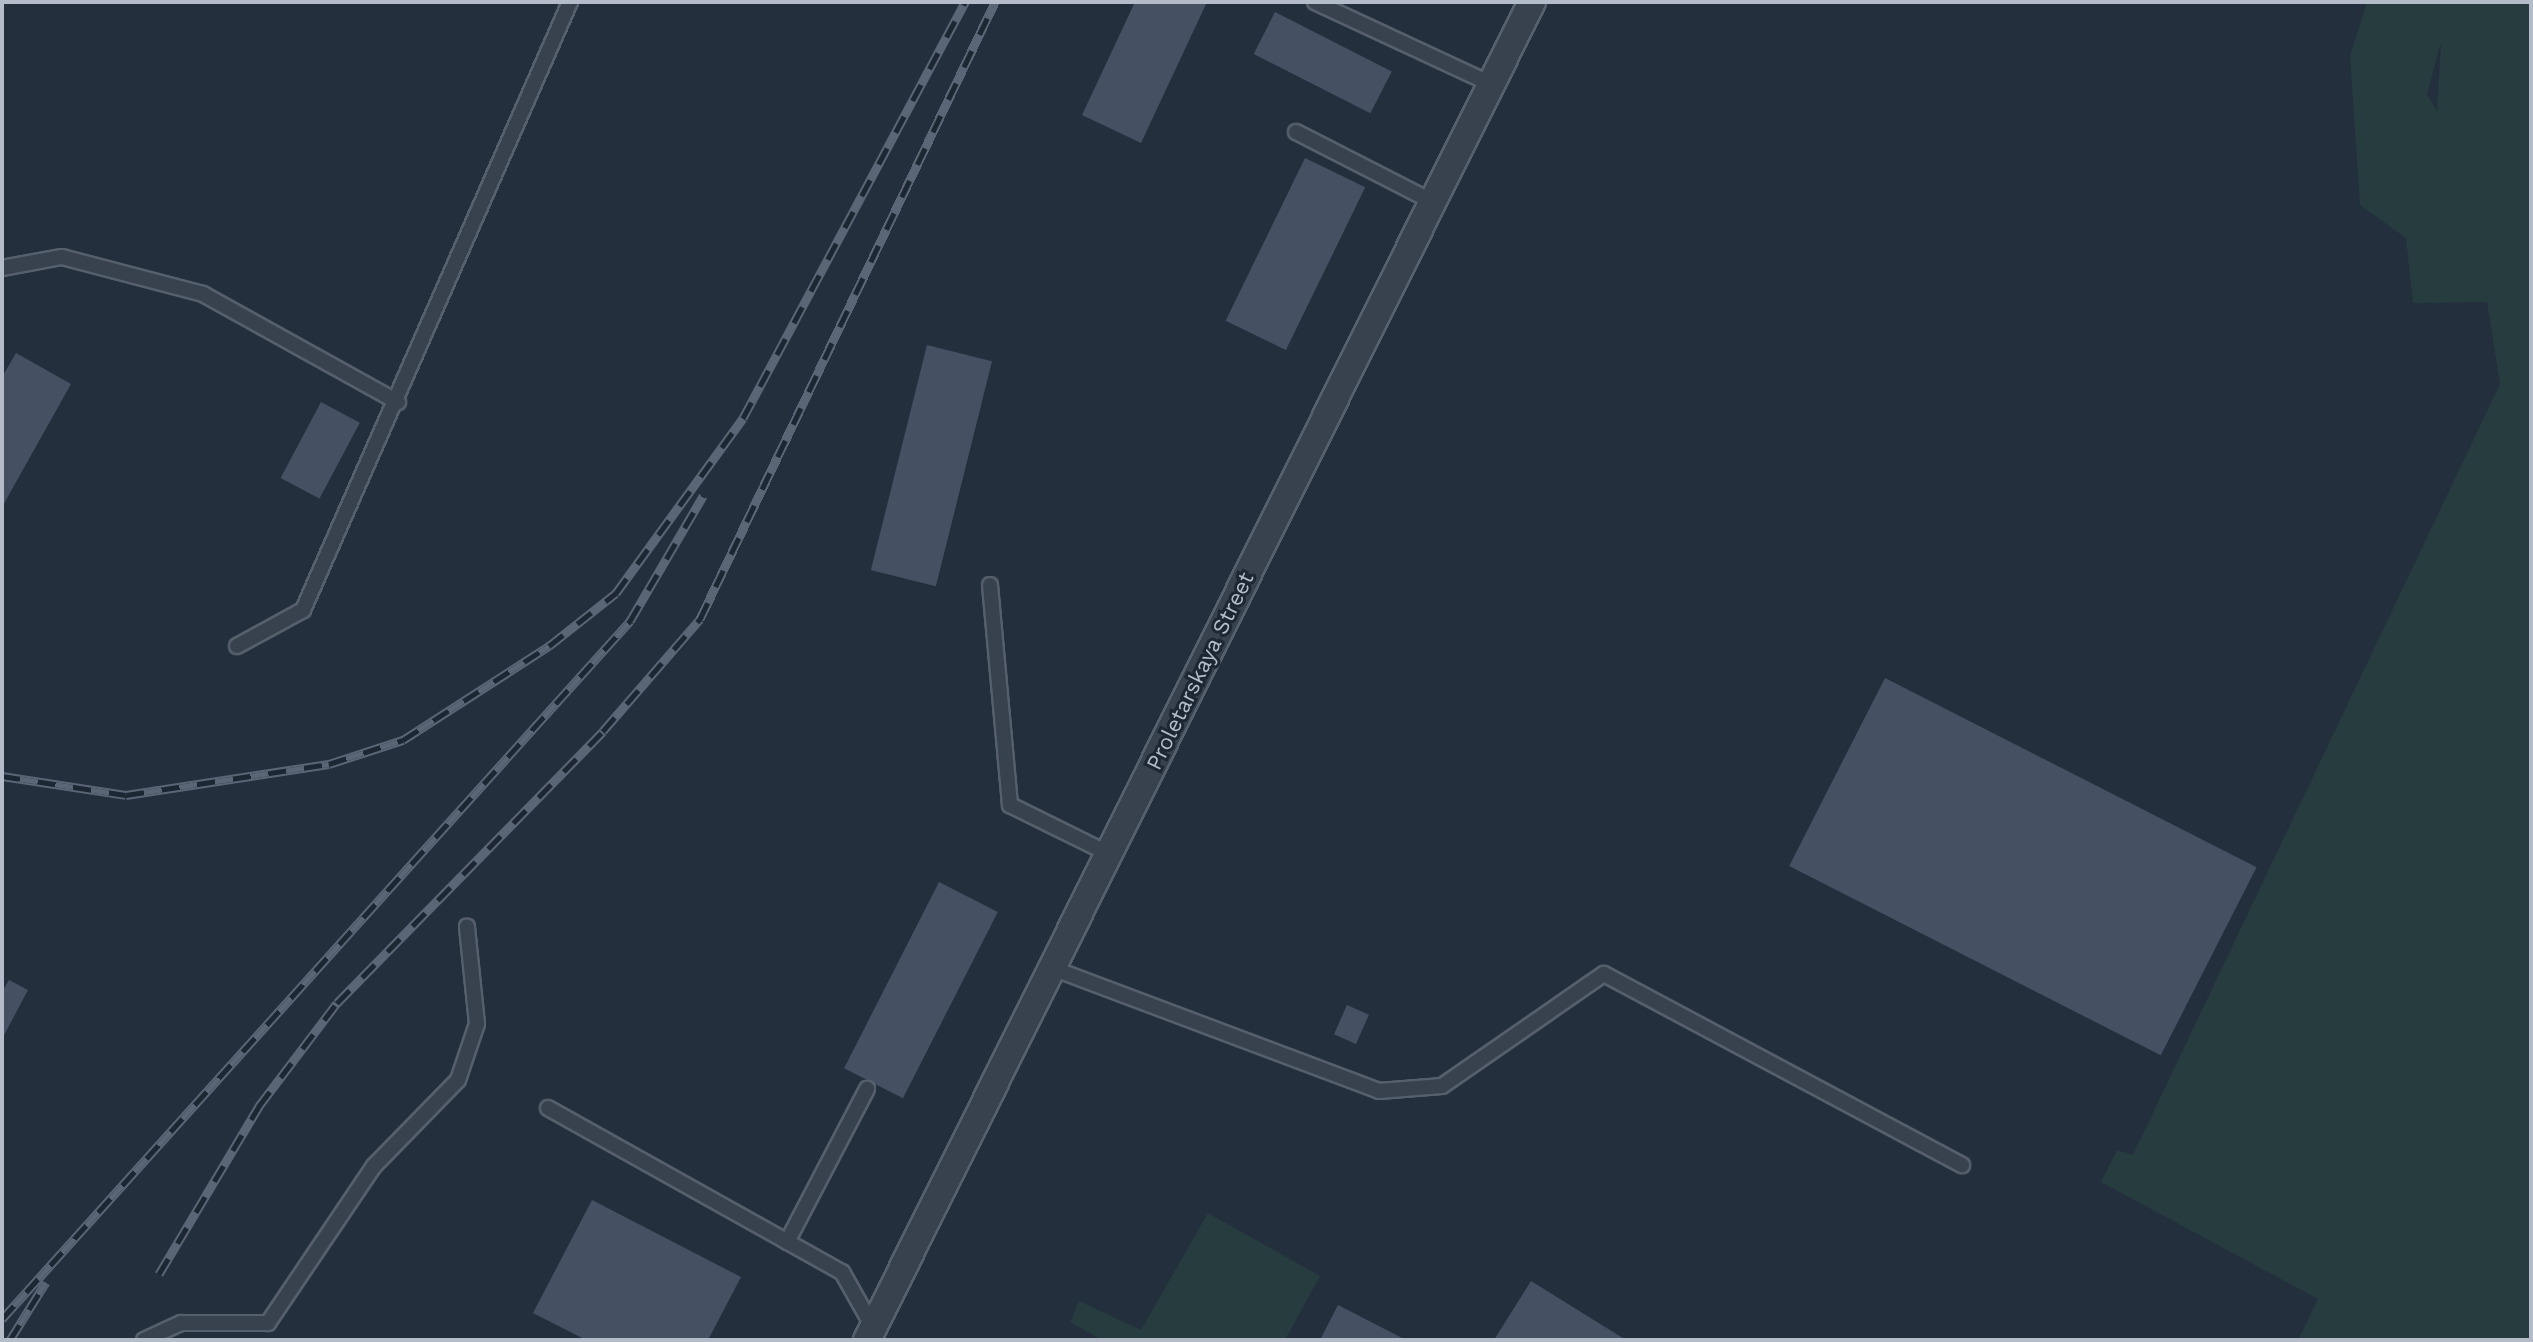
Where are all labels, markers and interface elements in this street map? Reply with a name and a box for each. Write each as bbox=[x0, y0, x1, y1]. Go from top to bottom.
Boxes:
street label: Proletarskaya Street bbox=[1140, 568, 1260, 774]

